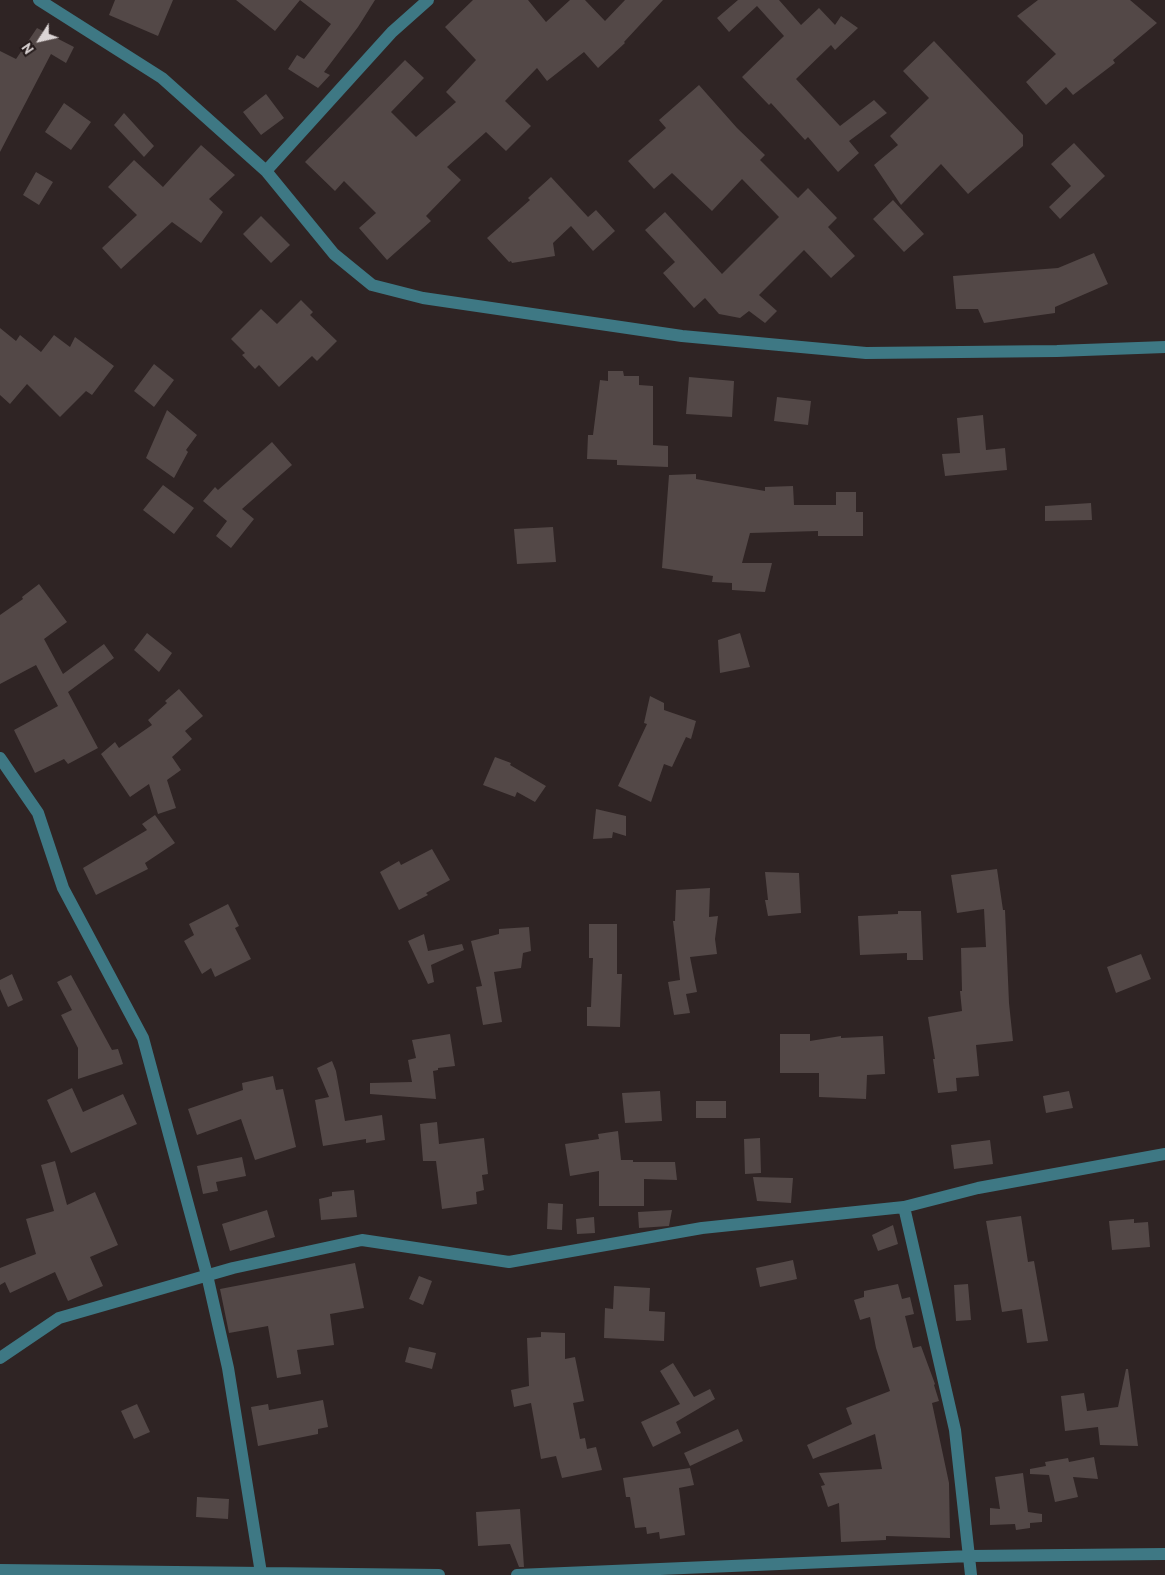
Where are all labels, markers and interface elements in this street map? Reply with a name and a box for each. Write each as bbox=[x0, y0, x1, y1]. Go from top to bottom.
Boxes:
north arrow bbox=[15, 15, 65, 65]
text: N bbox=[18, 40, 38, 58]

